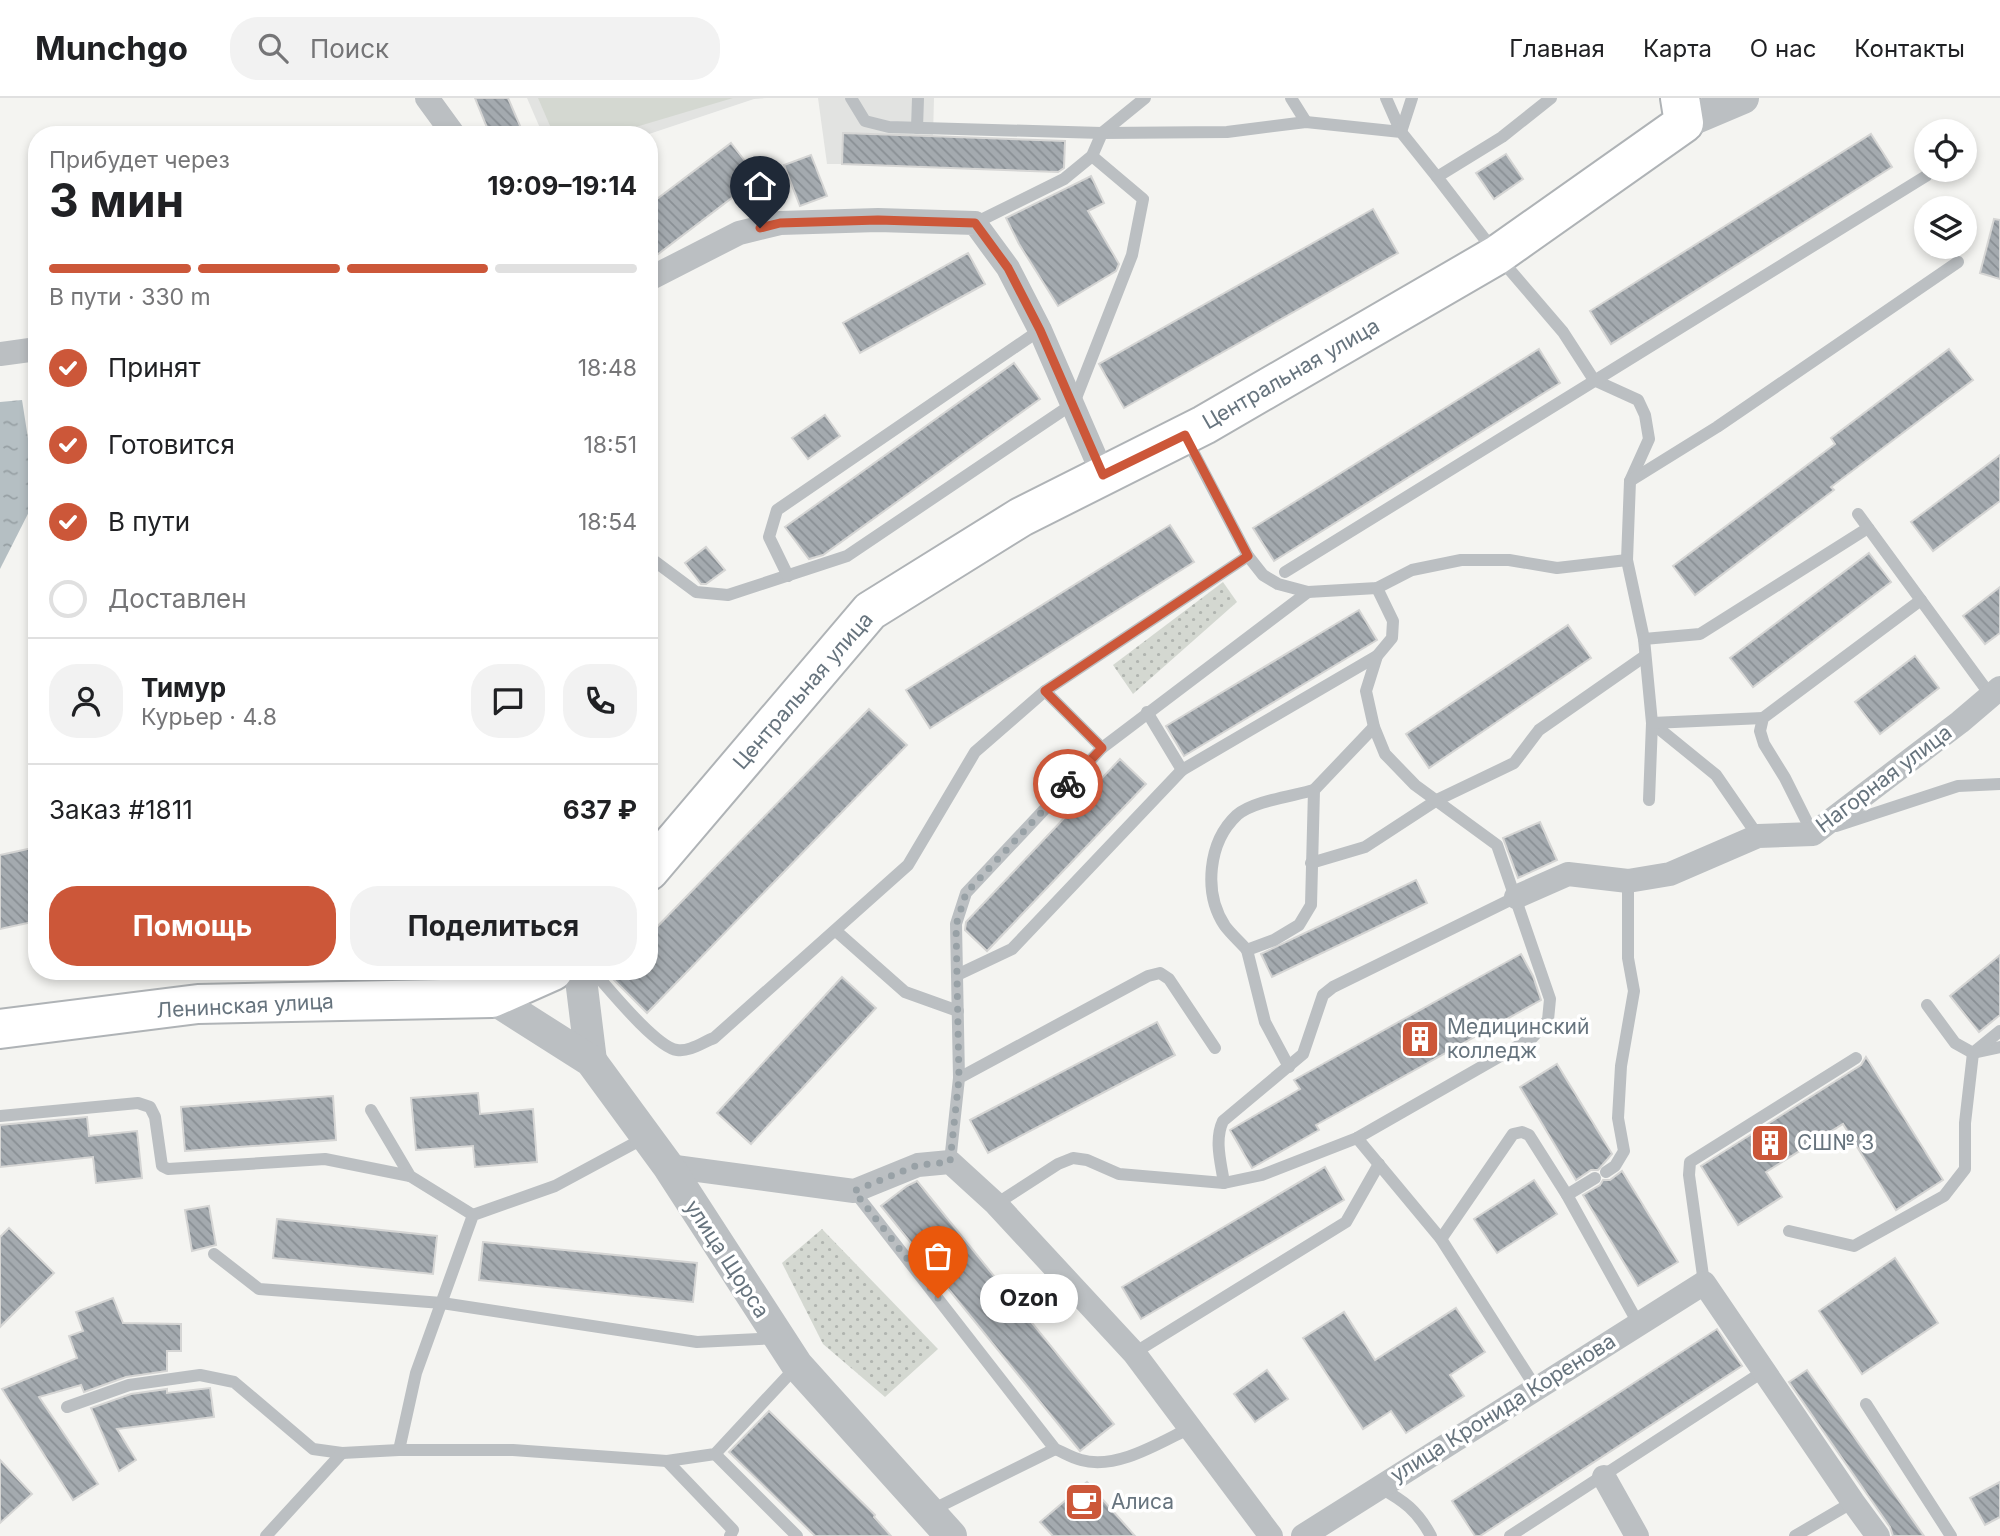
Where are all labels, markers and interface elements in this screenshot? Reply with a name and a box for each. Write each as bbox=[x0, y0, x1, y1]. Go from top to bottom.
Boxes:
search box bbox=[230, 17, 720, 80]
text: Munchgo bbox=[35, 28, 188, 68]
icon: search bbox=[254, 29, 292, 67]
text: Поиск bbox=[310, 33, 389, 64]
text: Главная bbox=[1509, 34, 1605, 63]
text: Карта bbox=[1643, 34, 1712, 63]
text: О нас bbox=[1750, 34, 1816, 63]
text: Контакты bbox=[1854, 34, 1965, 63]
map controls bbox=[1914, 119, 1977, 259]
button: locate bbox=[1914, 119, 1977, 182]
text: Прибудет через bbox=[49, 146, 230, 174]
pin bbox=[730, 156, 790, 228]
icon: home bbox=[741, 167, 779, 205]
text: 19:09–19:14 bbox=[487, 170, 637, 201]
text: 3 мин bbox=[49, 172, 184, 228]
button: layers bbox=[1914, 196, 1977, 259]
text: В пути · 330 m bbox=[49, 283, 211, 311]
street label: Центральная улица bbox=[1198, 313, 1384, 434]
icon: check bbox=[49, 349, 87, 387]
text: Принят bbox=[108, 352, 201, 383]
text: 18:48 bbox=[578, 354, 637, 382]
icon: check bbox=[49, 426, 87, 464]
text: Готовится bbox=[108, 429, 235, 460]
text: 18:51 bbox=[583, 431, 637, 459]
icon: check bbox=[49, 503, 87, 541]
text: В пути bbox=[108, 506, 190, 537]
text: 18:54 bbox=[578, 508, 637, 536]
text: Доставлен bbox=[108, 583, 247, 614]
street label: Центральная улица bbox=[728, 607, 878, 774]
button: person bbox=[49, 664, 123, 738]
button: chat bbox=[471, 664, 545, 738]
button: phone bbox=[563, 664, 637, 738]
text: Тимур bbox=[141, 672, 226, 703]
text: Курьер · 4.8 bbox=[141, 703, 277, 731]
street label: Нагорная улица bbox=[1811, 720, 1956, 838]
courier bbox=[1033, 749, 1103, 819]
icon: bike bbox=[1049, 765, 1087, 803]
text: Заказ #1811 bbox=[49, 794, 193, 825]
text: 637 ₽ bbox=[563, 794, 637, 825]
button: Помощь bbox=[49, 886, 336, 966]
button: Поделиться bbox=[350, 886, 637, 966]
street label: Ленинская улица bbox=[156, 988, 334, 1023]
place label: Медицинский колледж bbox=[1447, 1014, 1589, 1063]
building icon: Медицинский колледж bbox=[1399, 1018, 1441, 1060]
building icon: СШ№ 3 bbox=[1749, 1122, 1791, 1164]
place label: СШ№ 3 bbox=[1797, 1130, 1874, 1155]
street label: улица Щорса bbox=[680, 1195, 775, 1322]
pin bbox=[908, 1226, 968, 1298]
icon: bag bbox=[919, 1237, 957, 1275]
callout: Ozon bbox=[980, 1274, 1078, 1322]
text: Ozon bbox=[1000, 1284, 1058, 1312]
street label: улица Кронида Коренова bbox=[1386, 1328, 1620, 1487]
cafe icon: Алиса bbox=[1063, 1481, 1105, 1523]
place label: Алиса bbox=[1111, 1489, 1174, 1514]

